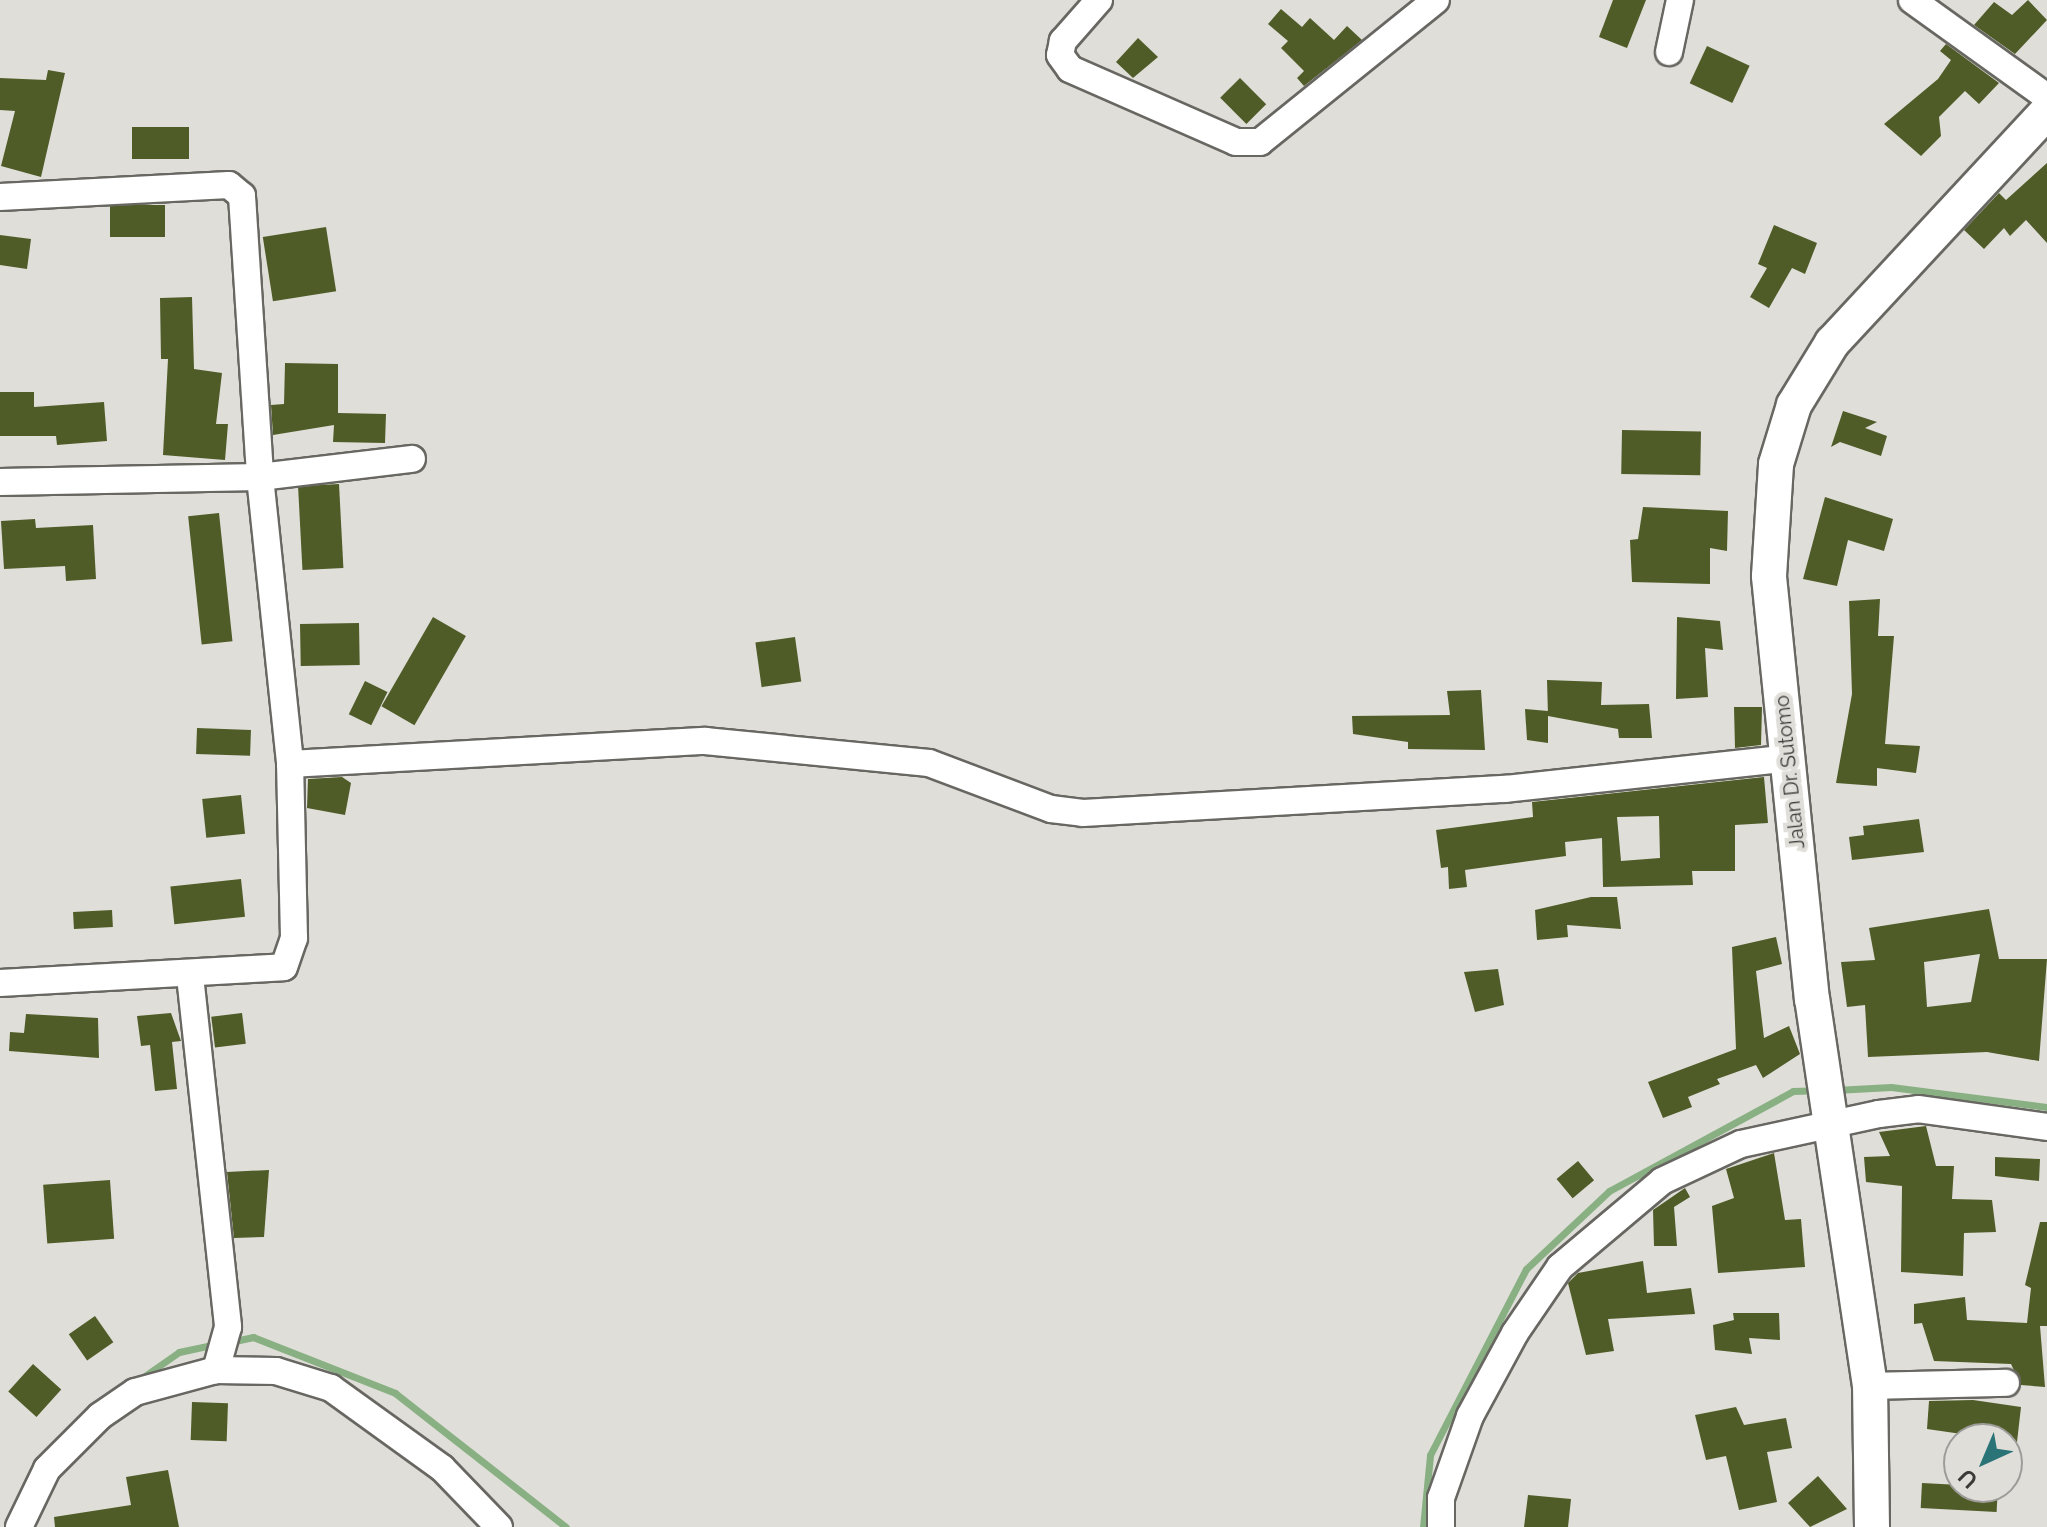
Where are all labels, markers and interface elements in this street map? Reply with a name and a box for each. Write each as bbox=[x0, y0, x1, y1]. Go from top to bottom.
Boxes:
street label: Jalan Dr. Sutomo bbox=[1770, 694, 1810, 850]
north arrow bbox=[1943, 1423, 2023, 1503]
text: U bbox=[1953, 1464, 1983, 1494]

